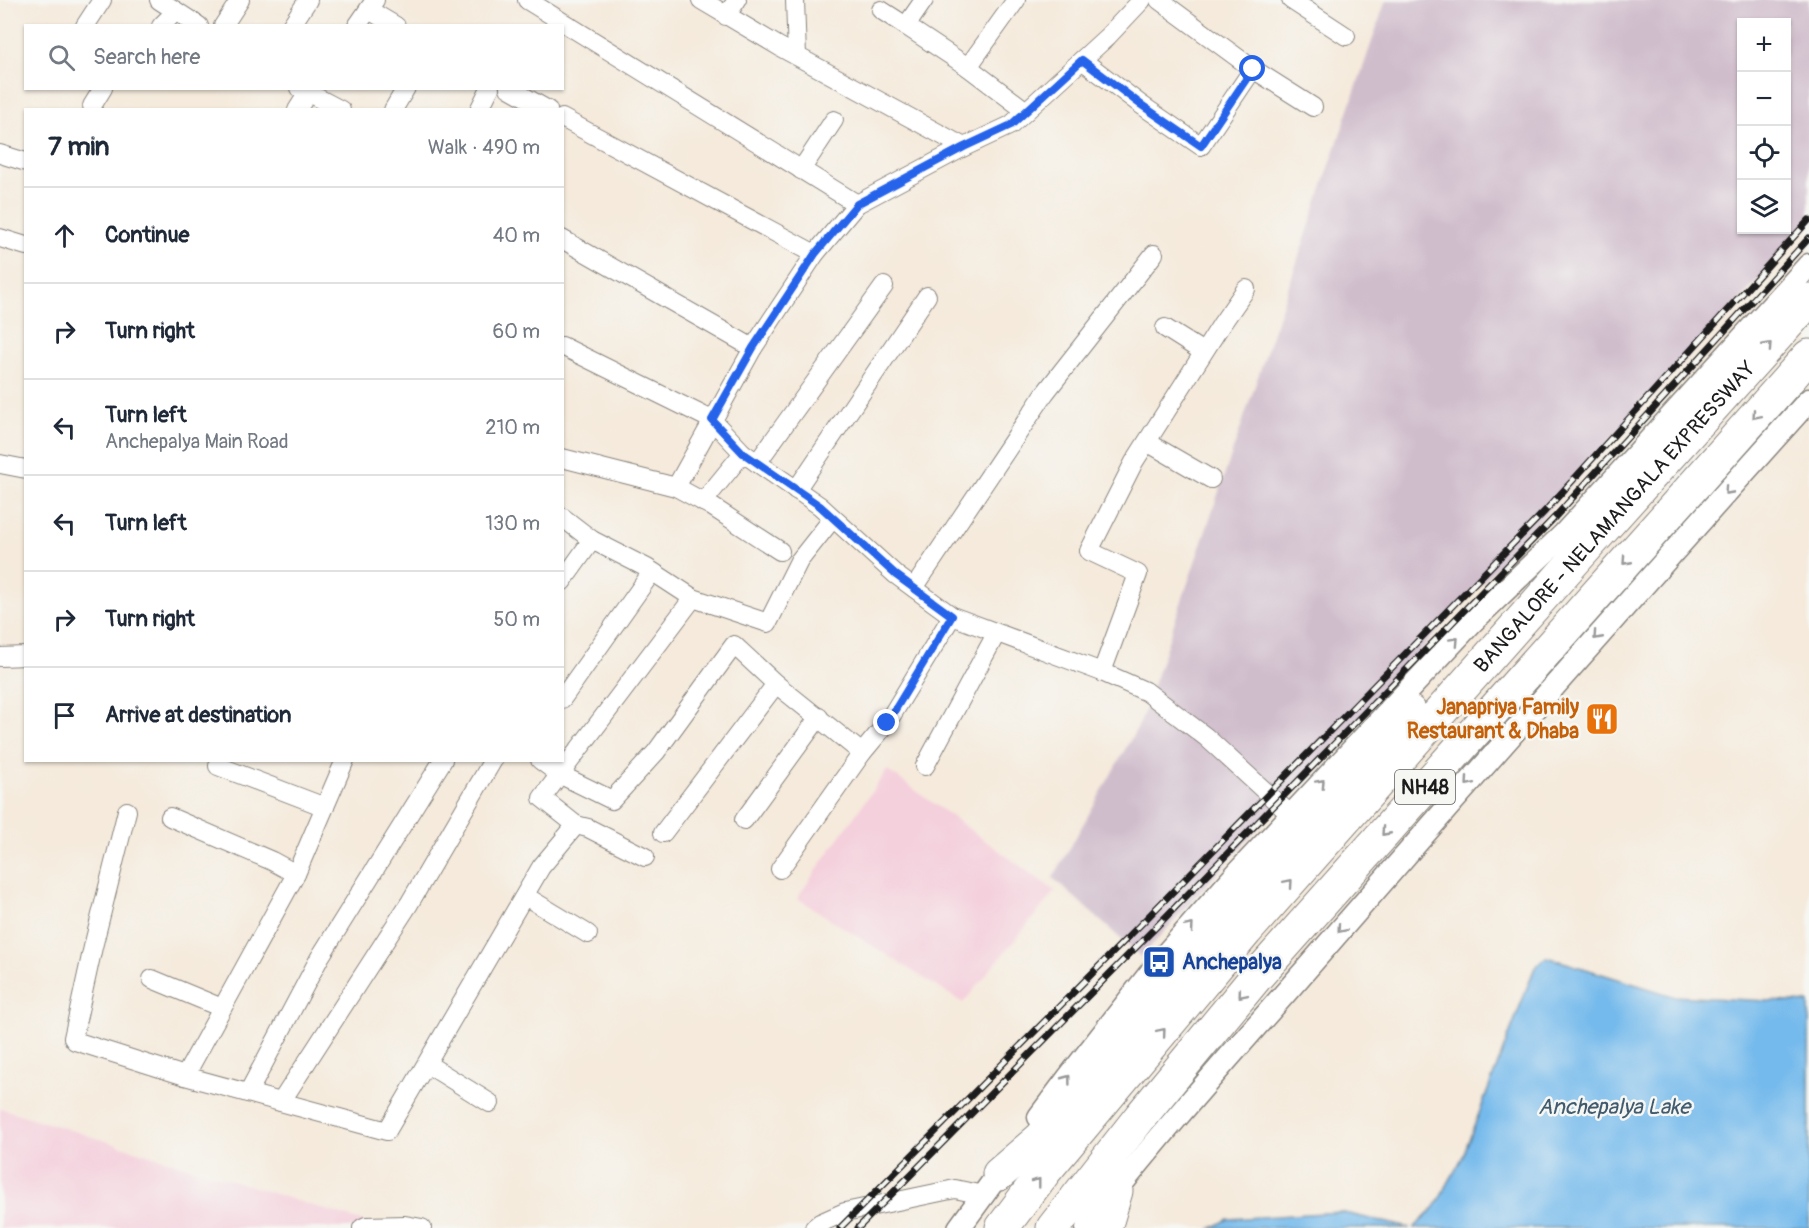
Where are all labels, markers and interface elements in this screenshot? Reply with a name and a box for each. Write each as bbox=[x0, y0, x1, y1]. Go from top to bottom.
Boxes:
map controls bbox=[1737, 18, 1791, 234]
button: + bbox=[1737, 18, 1791, 72]
search box bbox=[24, 24, 564, 90]
icon: search bbox=[45, 41, 78, 74]
text: Search here bbox=[93, 43, 200, 71]
route start bbox=[1239, 55, 1265, 81]
button: − bbox=[1737, 72, 1791, 126]
button: locate bbox=[1737, 126, 1791, 180]
text: 7 min bbox=[48, 131, 110, 163]
text: Walk · 490 m bbox=[428, 135, 540, 160]
button: layers bbox=[1737, 180, 1791, 234]
icon: ahead bbox=[48, 219, 81, 252]
text: Continue bbox=[105, 221, 189, 249]
text: 40 m bbox=[493, 223, 540, 248]
icon: right bbox=[48, 315, 81, 348]
text: Turn right bbox=[105, 317, 195, 345]
text: 60 m bbox=[493, 319, 540, 344]
one-way arrow bbox=[1761, 342, 1772, 353]
street label: BANGALORE - NELAMANGALA EXPRESSWAY bbox=[1468, 356, 1762, 679]
text: Turn left bbox=[105, 401, 187, 429]
one-way arrow bbox=[1752, 408, 1763, 419]
icon: left bbox=[48, 411, 81, 444]
text: 210 m bbox=[485, 415, 540, 440]
text: Anchepalya Main Road bbox=[105, 429, 289, 454]
one-way arrow bbox=[1724, 484, 1735, 495]
icon: left bbox=[48, 507, 81, 540]
text: Turn left bbox=[105, 509, 187, 537]
text: 130 m bbox=[485, 511, 540, 536]
one-way arrow bbox=[1622, 554, 1633, 565]
icon: right bbox=[48, 603, 81, 636]
text: Turn right bbox=[105, 605, 195, 633]
text: 50 m bbox=[493, 607, 540, 632]
one-way arrow bbox=[1593, 629, 1604, 639]
one-way arrow bbox=[1447, 637, 1458, 648]
place label: Janapriya Family Restaurant & Dhaba bbox=[1407, 694, 1579, 745]
icon: arrive bbox=[48, 699, 81, 732]
text: Arrive at destination bbox=[105, 701, 291, 729]
restaurant icon: Janapriya Family Restaurant & Dhaba bbox=[1584, 701, 1620, 737]
route end bbox=[873, 709, 899, 735]
road number: NH48 bbox=[1395, 770, 1455, 804]
one-way arrow bbox=[1465, 775, 1476, 786]
one-way arrow bbox=[1314, 779, 1325, 790]
one-way arrow bbox=[1381, 825, 1392, 836]
one-way arrow bbox=[1282, 880, 1293, 890]
one-way arrow bbox=[1183, 923, 1194, 934]
one-way arrow bbox=[1337, 923, 1348, 933]
bus stop icon: Anchepalya bbox=[1141, 944, 1177, 980]
place label: Anchepalya bbox=[1182, 949, 1282, 976]
one-way arrow bbox=[1238, 987, 1249, 998]
one-way arrow bbox=[1155, 1028, 1166, 1039]
one-way arrow bbox=[1060, 1074, 1071, 1085]
water label: Anchepalya Lake bbox=[1538, 1093, 1692, 1121]
one-way arrow bbox=[1030, 1177, 1041, 1188]

